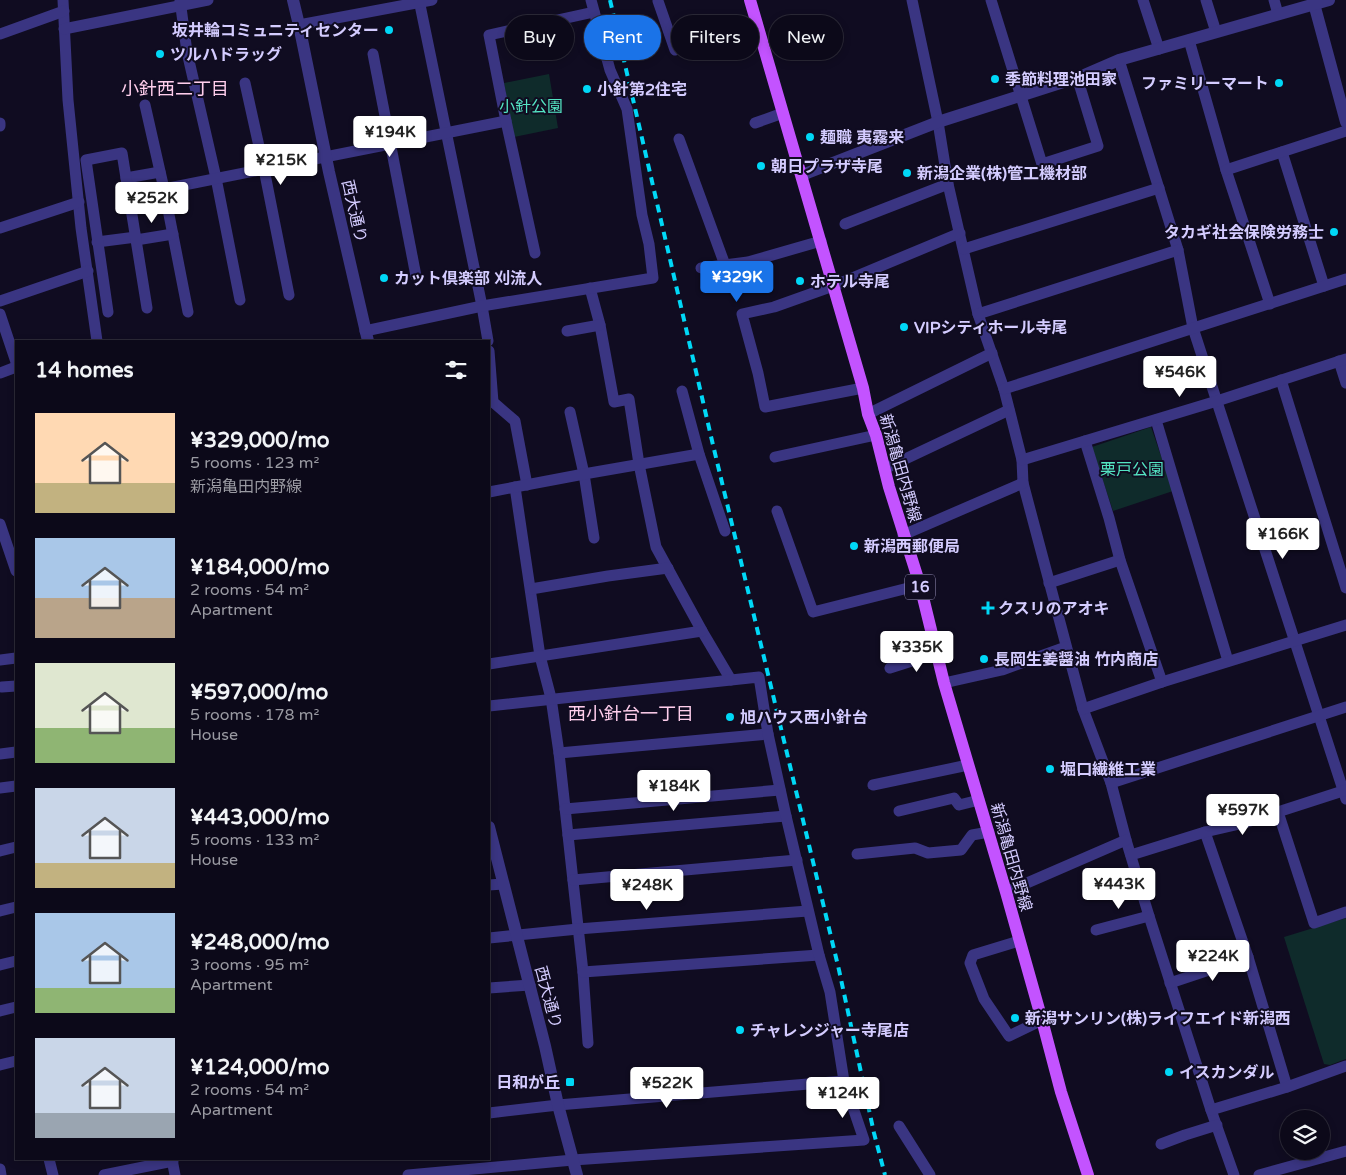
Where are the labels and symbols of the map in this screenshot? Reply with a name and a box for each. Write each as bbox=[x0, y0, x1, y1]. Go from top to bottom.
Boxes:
place label: 坂井輪コミュニティセンター bbox=[172, 21, 379, 41]
marker: 坂井輪コミュニティセンター bbox=[383, 24, 395, 36]
place label: ツルハドラッグ bbox=[170, 45, 282, 65]
marker: ツルハドラッグ bbox=[154, 48, 166, 60]
place label: 季節料理池田家 bbox=[1005, 70, 1117, 90]
marker: 季節料理池田家 bbox=[989, 73, 1001, 85]
place label: ファミリーマート bbox=[1141, 74, 1269, 94]
marker: ファミリーマート bbox=[1273, 77, 1285, 89]
district label: 小針西二丁目 bbox=[121, 78, 229, 100]
place label: 小針第2住宅 bbox=[597, 80, 687, 100]
marker: 小針第2住宅 bbox=[581, 83, 593, 95]
park label: 小針公園 bbox=[499, 97, 563, 117]
pin: ¥194K bbox=[355, 116, 425, 158]
place label: 麺職 夷霧来 bbox=[820, 128, 904, 148]
marker: 麺職 夷霧来 bbox=[804, 131, 816, 143]
pin: ¥215K bbox=[246, 144, 316, 186]
place label: 朝日プラザ寺尾 bbox=[771, 157, 883, 177]
marker: 朝日プラザ寺尾 bbox=[755, 160, 767, 172]
place label: 新潟企業(株)管工機材部 bbox=[917, 164, 1087, 184]
marker: 新潟企業(株)管工機材部 bbox=[901, 167, 913, 179]
street label: 西大通り bbox=[337, 178, 371, 245]
pin: ¥252K bbox=[117, 182, 187, 224]
place label: タカギ社会保険労務士 bbox=[1164, 223, 1324, 243]
marker: タカギ社会保険労務士 bbox=[1328, 226, 1340, 238]
pin: ¥329K bbox=[702, 260, 772, 303]
place label: カット倶楽部 刈流人 bbox=[394, 269, 542, 289]
marker: カット倶楽部 刈流人 bbox=[378, 272, 390, 284]
place label: ホテル寺尾 bbox=[810, 272, 890, 292]
marker: ホテル寺尾 bbox=[794, 275, 806, 287]
place label: VIPシティホール寺尾 bbox=[914, 318, 1067, 338]
marker: VIPシティホール寺尾 bbox=[898, 321, 910, 333]
pin: ¥546K bbox=[1145, 356, 1215, 398]
street label: 新潟亀田内野線 bbox=[875, 412, 925, 525]
park label: 栗戸公園 bbox=[1100, 460, 1164, 480]
pin: ¥166K bbox=[1248, 518, 1318, 560]
place label: 新潟西郵便局 bbox=[864, 537, 960, 557]
marker: 新潟西郵便局 bbox=[848, 540, 860, 552]
road number: 16 bbox=[905, 574, 935, 600]
place label: クスリのアオキ bbox=[998, 599, 1110, 619]
marker: クスリのアオキ bbox=[982, 602, 994, 614]
pin: ¥335K bbox=[882, 630, 952, 673]
place label: 長岡生姜醤油 竹内商店 bbox=[994, 650, 1158, 670]
marker: 長岡生姜醤油 竹内商店 bbox=[978, 653, 990, 665]
district label: 西小針台一丁目 bbox=[568, 703, 694, 725]
place label: 旭ハウス西小針台 bbox=[740, 708, 868, 728]
marker: 旭ハウス西小針台 bbox=[724, 711, 736, 723]
place label: 堀口繊維工業 bbox=[1060, 760, 1156, 780]
marker: 堀口繊維工業 bbox=[1044, 763, 1056, 775]
pin: ¥184K bbox=[639, 770, 709, 812]
pin: ¥597K bbox=[1208, 794, 1278, 836]
street label: 新潟亀田内野線 bbox=[986, 801, 1036, 914]
pin: ¥248K bbox=[612, 868, 682, 911]
pin: ¥443K bbox=[1084, 868, 1154, 910]
pin: ¥224K bbox=[1178, 940, 1248, 982]
street label: 西大通り bbox=[530, 964, 566, 1031]
place label: 新潟サンリン(株)ライフエイド新潟西 bbox=[1025, 1009, 1291, 1029]
marker: 新潟サンリン(株)ライフエイド新潟西 bbox=[1009, 1012, 1021, 1024]
place label: チャレンジャー寺尾店 bbox=[750, 1021, 909, 1041]
marker: チャレンジャー寺尾店 bbox=[734, 1024, 746, 1036]
place label: イスカンダル bbox=[1179, 1063, 1275, 1083]
pin: ¥522K bbox=[632, 1066, 702, 1109]
marker: イスカンダル bbox=[1163, 1066, 1175, 1078]
place label: 日和が丘 bbox=[496, 1073, 560, 1093]
marker: 日和が丘 bbox=[564, 1076, 576, 1088]
pin: ¥124K bbox=[808, 1076, 878, 1119]

